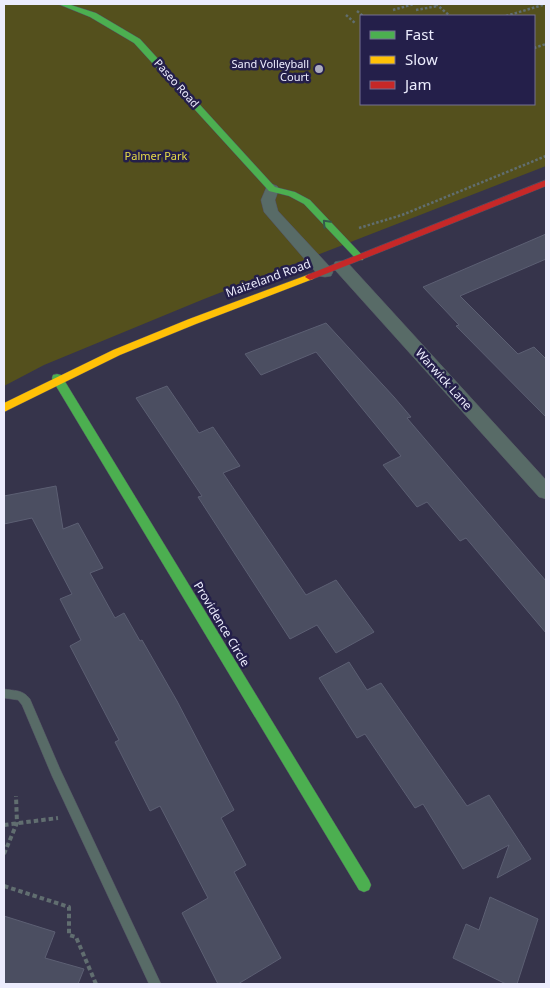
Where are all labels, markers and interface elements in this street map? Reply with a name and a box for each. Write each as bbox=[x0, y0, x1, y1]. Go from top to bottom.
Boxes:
legend bbox=[360, 15, 535, 105]
text: Fast bbox=[405, 24, 434, 44]
text: Slow bbox=[405, 49, 438, 69]
street label: Paseo Road bbox=[151, 56, 203, 110]
place label: Sand Volleyball Court bbox=[231, 56, 309, 84]
marker: Sand Volleyball Court bbox=[313, 63, 325, 75]
text: Jam bbox=[403, 74, 432, 94]
park label: Palmer Park bbox=[125, 148, 188, 163]
one-way arrow bbox=[323, 220, 332, 229]
street label: Maizeland Road bbox=[223, 255, 313, 301]
street label: Warwick Lane bbox=[412, 344, 476, 414]
street label: Providence Circle bbox=[190, 578, 254, 670]

